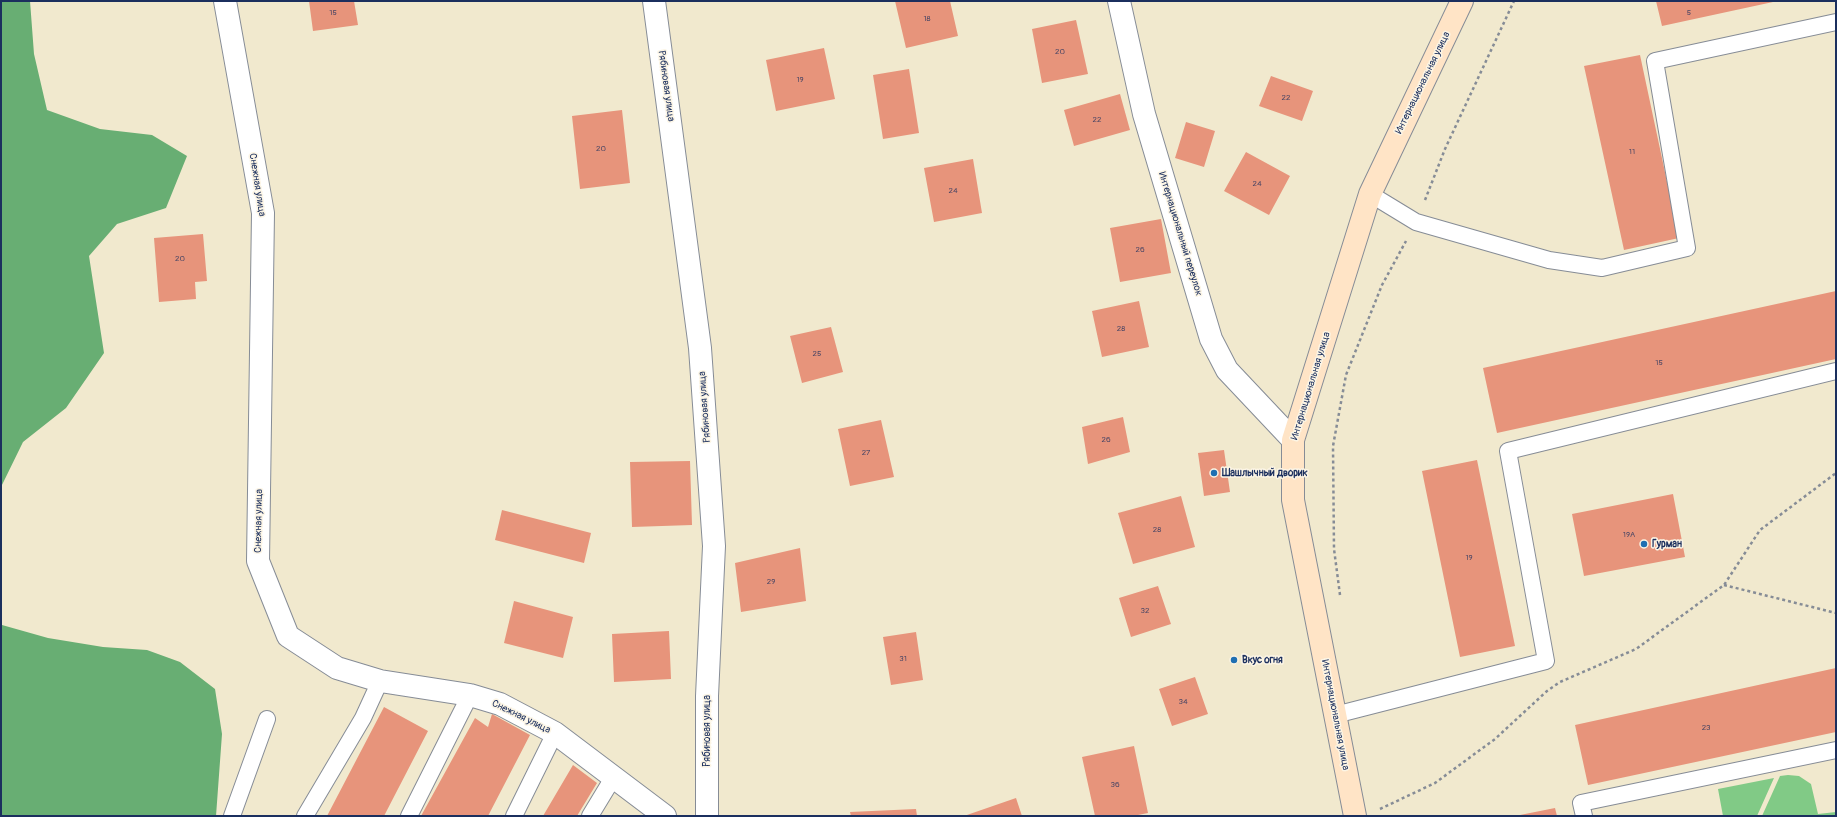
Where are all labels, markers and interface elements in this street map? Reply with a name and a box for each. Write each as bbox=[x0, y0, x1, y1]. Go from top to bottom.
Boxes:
house number: 15 bbox=[329, 8, 337, 18]
house number: 5 bbox=[1687, 8, 1691, 18]
house number: 18 bbox=[923, 14, 931, 24]
street label: Интернациональная улица bbox=[1393, 30, 1453, 136]
house number: 20 bbox=[1055, 47, 1065, 57]
street label: Рябиновая улица bbox=[655, 50, 677, 122]
house number: 19 bbox=[796, 75, 804, 85]
house number: 22 bbox=[1282, 93, 1290, 103]
house number: 22 bbox=[1093, 115, 1101, 125]
house number: 20 bbox=[596, 144, 606, 154]
house number: 11 bbox=[1629, 147, 1635, 157]
street label: Снежная улица bbox=[246, 153, 268, 217]
street label: Интернациональный переулок bbox=[1155, 171, 1205, 297]
house number: 24 bbox=[1252, 179, 1262, 189]
house number: 24 bbox=[948, 186, 958, 196]
house number: 26 bbox=[1135, 245, 1145, 255]
house number: 20 bbox=[175, 254, 185, 264]
house number: 28 bbox=[1117, 324, 1125, 334]
street label: Интернациональная улица bbox=[1289, 331, 1333, 441]
house number: 25 bbox=[813, 349, 821, 359]
house number: 15 bbox=[1655, 358, 1663, 368]
street label: Рябиновая улица bbox=[697, 371, 713, 443]
house number: 26 bbox=[1101, 435, 1111, 445]
house number: 27 bbox=[862, 448, 870, 458]
place label: Шашлычный дворик bbox=[1222, 467, 1308, 479]
marker: Шашлычный дворик bbox=[1209, 468, 1219, 478]
street label: Снежная улица bbox=[252, 489, 266, 553]
house number: 28 bbox=[1153, 525, 1161, 535]
house number: 19А bbox=[1623, 530, 1635, 540]
place label: Гурман bbox=[1652, 538, 1682, 550]
marker: Гурман bbox=[1639, 539, 1649, 549]
house number: 19 bbox=[1465, 553, 1473, 563]
house number: 29 bbox=[767, 577, 775, 587]
house number: 32 bbox=[1141, 606, 1149, 616]
house number: 31 bbox=[899, 654, 907, 664]
place label: Вкус огня bbox=[1242, 654, 1283, 666]
marker: Вкус огня bbox=[1229, 655, 1239, 665]
street label: Интернациональная улица bbox=[1318, 659, 1352, 771]
street label: Рябиновая улица bbox=[701, 695, 713, 767]
house number: 34 bbox=[1178, 697, 1188, 707]
street label: Снежная улица bbox=[490, 698, 552, 736]
house number: 23 bbox=[1702, 723, 1710, 733]
house number: 36 bbox=[1110, 780, 1120, 790]

